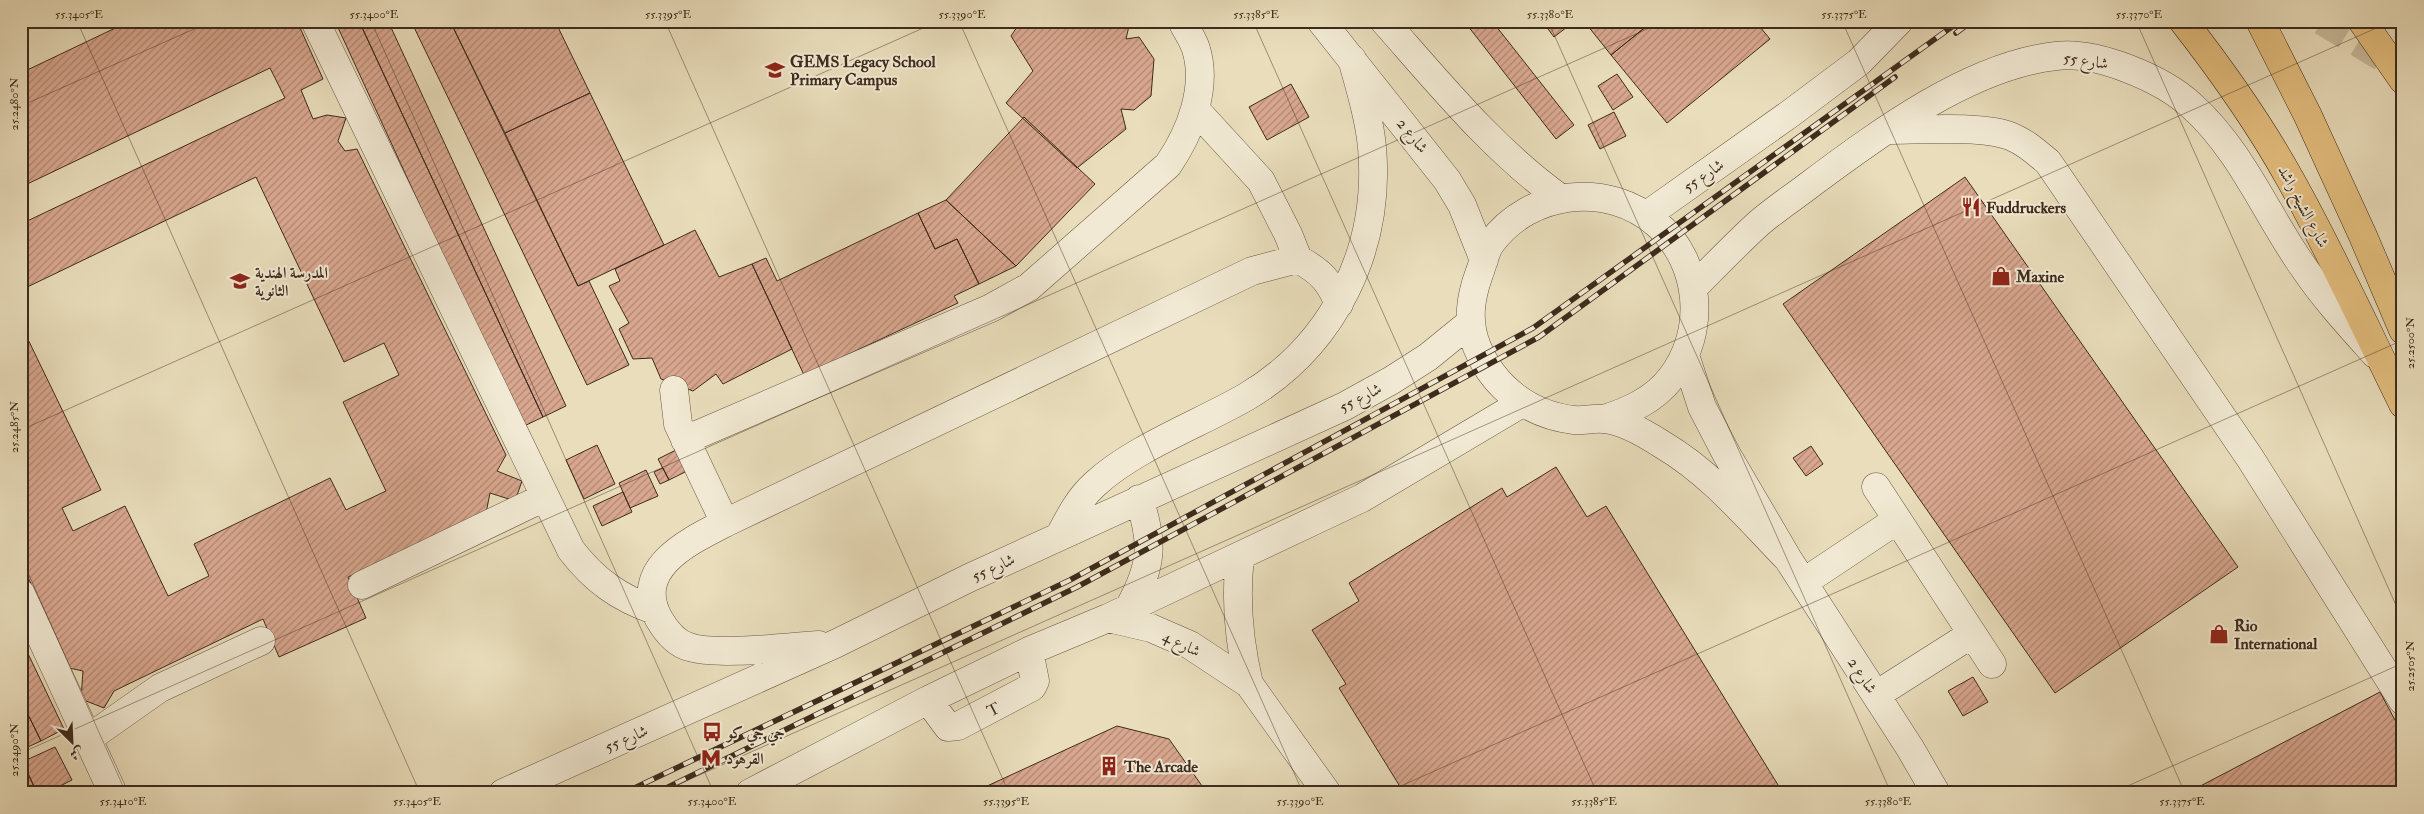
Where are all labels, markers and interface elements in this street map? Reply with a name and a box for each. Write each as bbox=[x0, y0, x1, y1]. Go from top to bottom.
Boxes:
text: 55.3405°E bbox=[55, 7, 103, 22]
text: 55.3400°E bbox=[350, 7, 399, 22]
text: 55.3395°E bbox=[645, 7, 691, 22]
text: 55.3390°E bbox=[938, 7, 986, 22]
text: 55.3385°E bbox=[1233, 7, 1279, 22]
text: 55.3380°E bbox=[1527, 7, 1574, 22]
text: 55.3375°E bbox=[1821, 7, 1867, 22]
text: 55.3370°E bbox=[2116, 7, 2163, 22]
street label: شارع 55 bbox=[2062, 48, 2110, 77]
place label: GEMS Legacy School Primary Campus bbox=[790, 52, 936, 91]
school or university icon: GEMS Legacy School Primary Campus bbox=[764, 59, 786, 81]
text: 25.2480°N bbox=[7, 77, 22, 130]
street label: شارع 2 bbox=[1390, 114, 1432, 159]
street label: شارع 55 bbox=[1679, 155, 1730, 199]
street label: شارع الشيخ راشد bbox=[2270, 162, 2333, 253]
restaurant icon: Fuddruckers bbox=[1960, 196, 1982, 218]
place label: Fuddruckers bbox=[1986, 198, 2066, 218]
place label: المدرسة الهندية الثانوية bbox=[255, 263, 328, 301]
shop icon: Maxine bbox=[1990, 265, 2012, 287]
place label: Maxine bbox=[2015, 267, 2065, 287]
school or university icon: المدرسة الهندية الثانوية bbox=[229, 270, 251, 292]
text: 25.2500°N bbox=[2403, 317, 2418, 369]
street label: شارع 55 bbox=[1336, 378, 1387, 420]
text: 25.2485°N bbox=[7, 401, 22, 453]
street label: شارع 55 bbox=[969, 549, 1019, 589]
place label: Rio International bbox=[2234, 616, 2318, 654]
shop icon: Rio International bbox=[2208, 623, 2230, 645]
street label: شارع 4 bbox=[1158, 626, 1204, 664]
text: 25.2505°N bbox=[2403, 640, 2418, 692]
street label: شارع 2 bbox=[1841, 654, 1881, 699]
street label: T bbox=[984, 698, 1003, 722]
north arrow bbox=[48, 716, 98, 766]
street label: شارع 55 bbox=[602, 721, 652, 760]
bus stop icon: جي جي كو bbox=[701, 721, 723, 743]
text: 25.2490°N bbox=[7, 723, 22, 777]
place label: جي جي كو bbox=[725, 723, 785, 746]
text: ش bbox=[67, 743, 87, 764]
metro station icon: القرهود bbox=[700, 747, 722, 769]
place label: القرهود bbox=[726, 749, 764, 769]
building icon: The Arcade bbox=[1098, 755, 1120, 777]
place label: The Arcade bbox=[1123, 757, 1198, 777]
text: 55.3410°E bbox=[100, 794, 147, 809]
text: 55.3405°E bbox=[393, 794, 441, 809]
text: 55.3400°E bbox=[688, 794, 737, 809]
text: 55.3395°E bbox=[983, 794, 1029, 809]
text: 55.3390°E bbox=[1276, 794, 1324, 809]
text: 55.3385°E bbox=[1571, 794, 1617, 809]
text: 55.3380°E bbox=[1865, 794, 1912, 809]
text: 55.3375°E bbox=[2159, 794, 2205, 809]

